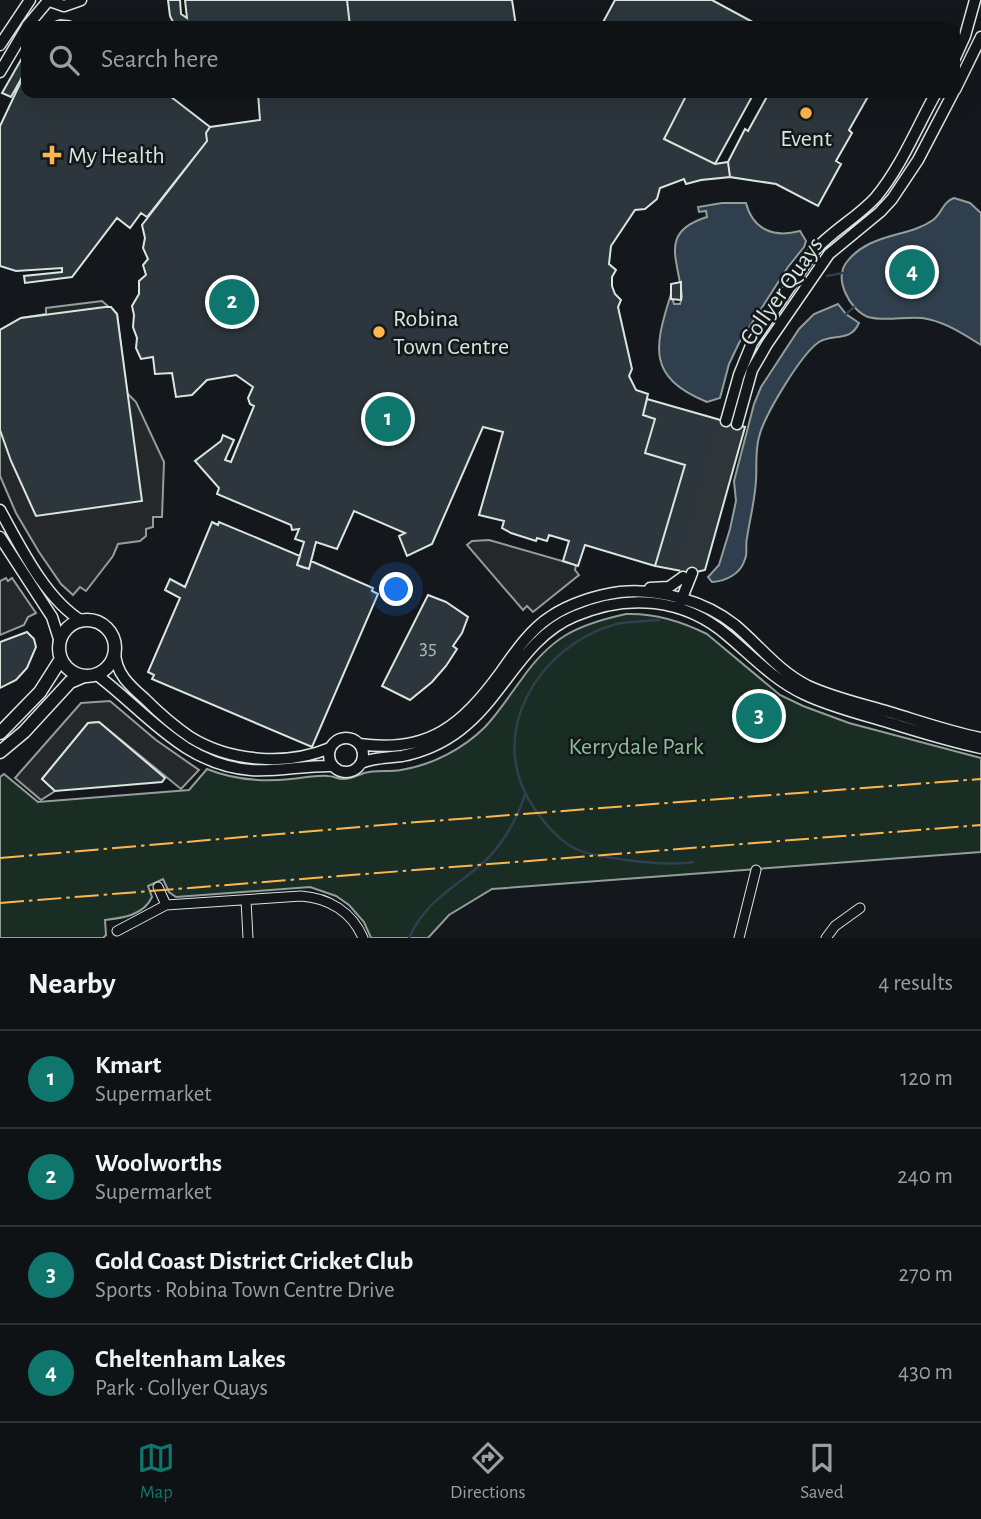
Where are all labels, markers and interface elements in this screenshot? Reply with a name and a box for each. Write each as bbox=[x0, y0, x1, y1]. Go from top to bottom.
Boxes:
search box bbox=[21, 21, 960, 98]
icon: search bbox=[45, 41, 83, 79]
text: Search here bbox=[101, 46, 219, 72]
marker: Event bbox=[798, 105, 814, 121]
place label: Event bbox=[780, 127, 832, 151]
place label: My Health bbox=[68, 144, 165, 168]
marker: My Health bbox=[42, 145, 62, 165]
street label: Collyer Quays bbox=[736, 233, 828, 350]
pin: 4 bbox=[889, 246, 935, 298]
pin: 2 bbox=[209, 276, 255, 328]
place label: Robina Town Centre bbox=[393, 307, 509, 359]
marker: Robina Town Centre bbox=[371, 324, 387, 340]
pin: 1 bbox=[365, 393, 411, 445]
your location bbox=[379, 572, 413, 606]
house number: 35 bbox=[419, 637, 437, 658]
pin: 3 bbox=[736, 690, 782, 742]
park label: Kerrydale Park bbox=[568, 735, 704, 759]
text: Nearby bbox=[28, 969, 116, 999]
text: 4 results bbox=[878, 972, 953, 995]
text: Kmart bbox=[95, 1052, 161, 1078]
text: 1 bbox=[47, 1067, 55, 1090]
text: 120 m bbox=[900, 1067, 953, 1090]
text: Supermarket bbox=[95, 1083, 212, 1106]
text: Woolworths bbox=[95, 1150, 222, 1176]
text: 2 bbox=[46, 1165, 56, 1188]
text: 240 m bbox=[897, 1165, 953, 1188]
text: Supermarket bbox=[95, 1181, 212, 1204]
text: Gold Coast District Cricket Club bbox=[95, 1248, 413, 1274]
text: 3 bbox=[46, 1263, 56, 1286]
text: 270 m bbox=[899, 1263, 953, 1286]
text: Sports · Robina Town Centre Drive bbox=[95, 1279, 395, 1302]
text: Cheltenham Lakes bbox=[95, 1346, 286, 1372]
text: 4 bbox=[45, 1361, 57, 1384]
text: 430 m bbox=[898, 1361, 953, 1384]
text: Park · Collyer Quays bbox=[95, 1377, 268, 1400]
tab: Map bbox=[137, 1439, 175, 1504]
tab: Directions bbox=[450, 1439, 526, 1504]
tab: Saved bbox=[800, 1439, 844, 1504]

